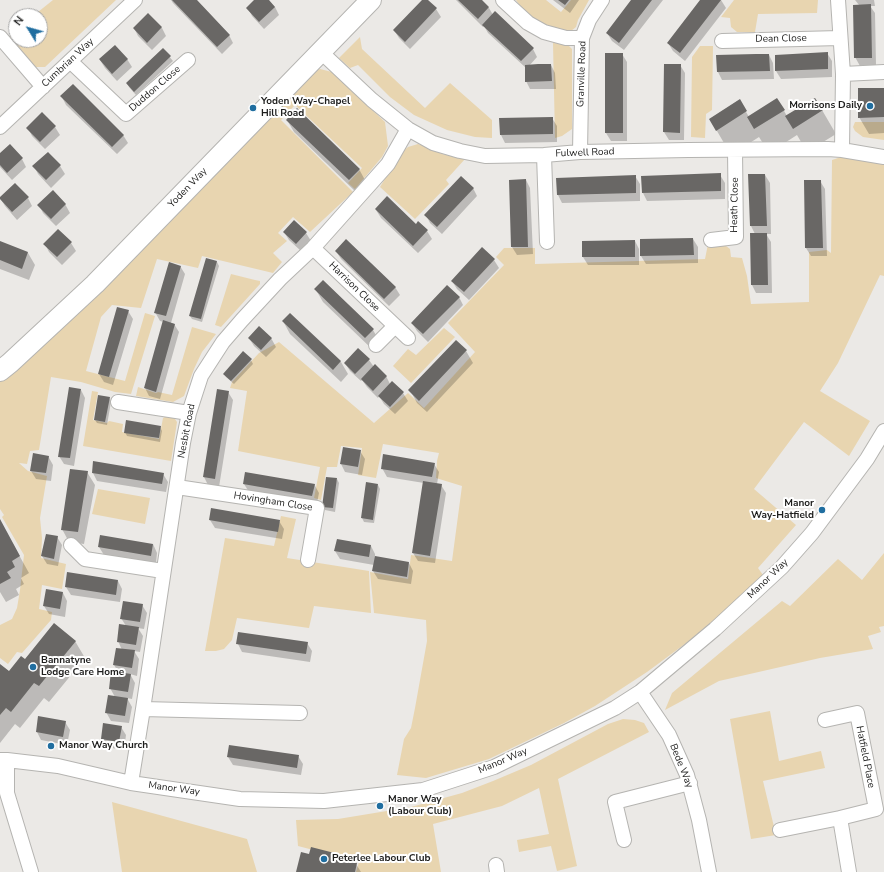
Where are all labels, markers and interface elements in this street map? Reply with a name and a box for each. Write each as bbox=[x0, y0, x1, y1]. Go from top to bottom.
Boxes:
north arrow bbox=[8, 8, 48, 48]
text: N bbox=[10, 13, 27, 29]
street label: Dean Close bbox=[755, 33, 807, 45]
street label: Cumbrian Way bbox=[39, 36, 97, 90]
street label: Granville Road bbox=[575, 41, 589, 107]
street label: Duddon Close bbox=[127, 64, 183, 114]
place label: Yoden Way-Chapel Hill Road bbox=[261, 96, 350, 120]
place label: Morrisons Daily bbox=[789, 100, 862, 112]
marker: Morrisons Daily bbox=[865, 101, 875, 111]
marker: Yoden Way-Chapel Hill Road bbox=[248, 103, 258, 113]
street label: Fulwell Road bbox=[555, 146, 615, 160]
street label: Yoden Way bbox=[166, 166, 210, 210]
street label: Heath Close bbox=[729, 177, 741, 233]
street label: Harrison Close bbox=[326, 260, 382, 314]
street label: Nesbit Road bbox=[176, 403, 198, 459]
street label: Hovingham Close bbox=[233, 490, 313, 514]
place label: Manor Way-Hatfield bbox=[751, 498, 814, 522]
marker: Manor Way-Hatfield bbox=[817, 505, 827, 515]
street label: Manor Way bbox=[745, 557, 791, 601]
place label: Bannatyne Lodge Care Home bbox=[41, 655, 124, 678]
marker: Bannatyne Lodge Care Home bbox=[28, 662, 38, 672]
street label: Hatfield Place bbox=[853, 725, 877, 789]
place label: Manor Way Church bbox=[59, 740, 148, 752]
marker: Manor Way Church bbox=[46, 741, 56, 751]
street label: Bede Way bbox=[667, 742, 695, 790]
street label: Manor Way bbox=[477, 745, 529, 777]
street label: Manor Way bbox=[147, 779, 201, 799]
place label: Manor Way (Labour Club) bbox=[388, 794, 452, 818]
marker: Manor Way (Labour Club) bbox=[375, 801, 385, 811]
place label: Peterlee Labour Club bbox=[332, 853, 431, 865]
marker: Peterlee Labour Club bbox=[319, 854, 329, 864]

